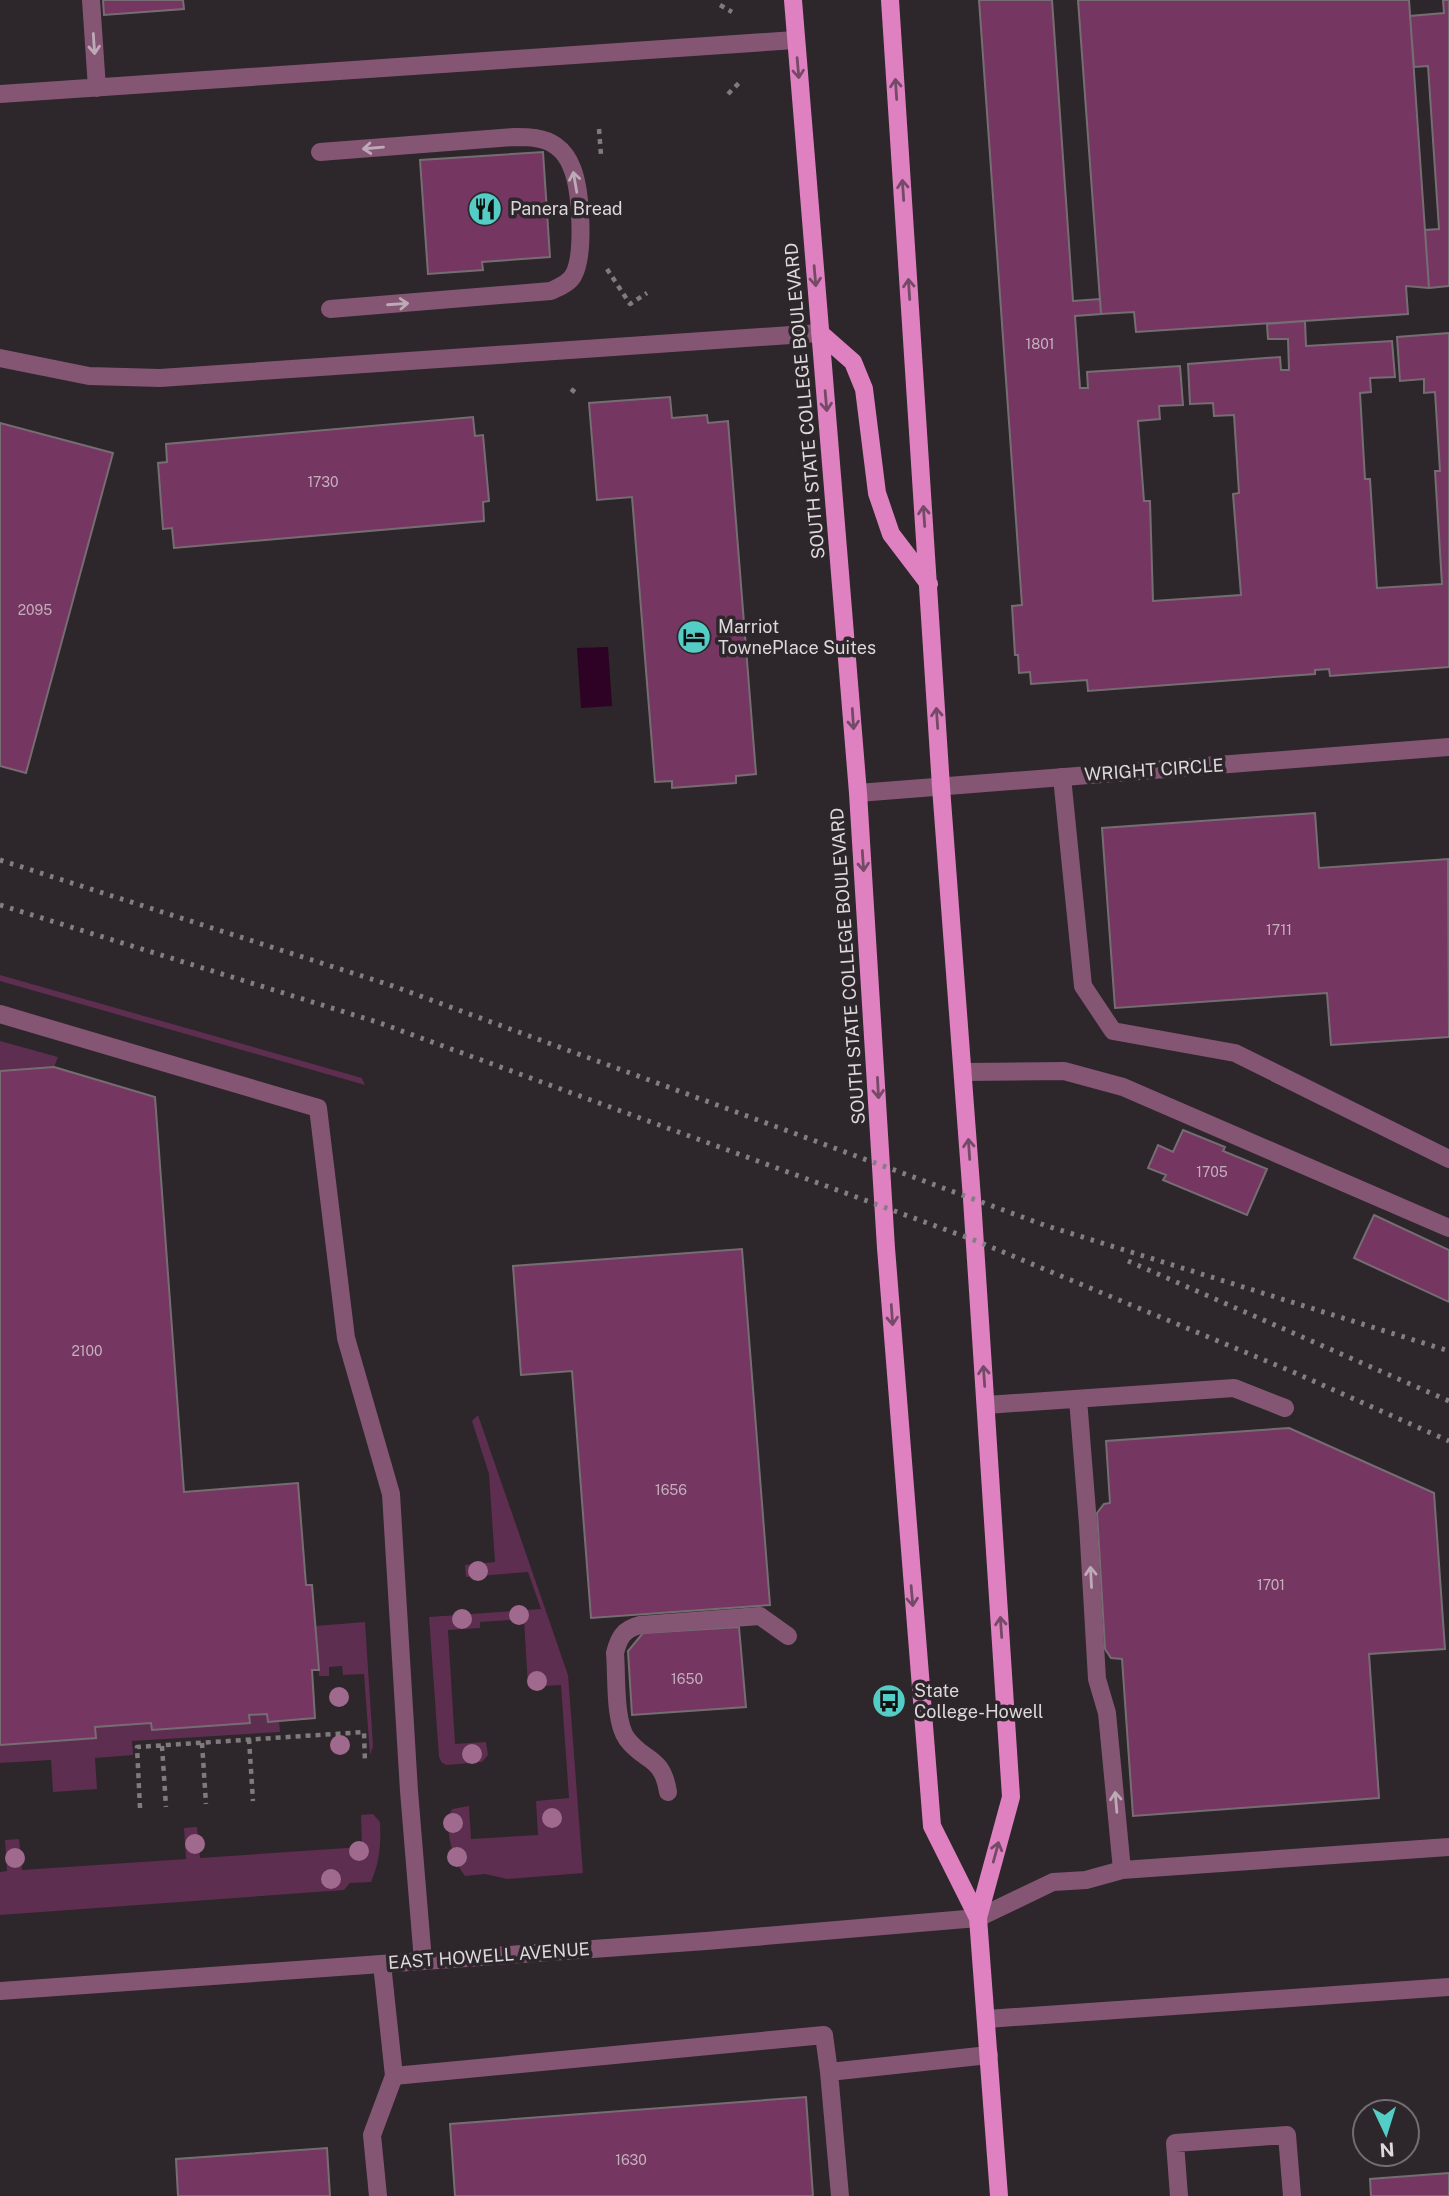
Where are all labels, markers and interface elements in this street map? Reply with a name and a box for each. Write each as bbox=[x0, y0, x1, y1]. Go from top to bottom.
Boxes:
one-way arrow bbox=[88, 32, 101, 55]
one-way arrow bbox=[792, 56, 805, 79]
one-way arrow bbox=[889, 78, 902, 100]
one-way arrow bbox=[362, 142, 385, 155]
one-way arrow bbox=[568, 171, 581, 194]
one-way arrow bbox=[896, 179, 909, 202]
restaurant icon: Panera Bread bbox=[466, 190, 504, 228]
place label: Panera Bread bbox=[510, 198, 623, 219]
street label: SOUTH STATE COLLEGE BOULEVARD bbox=[780, 242, 829, 560]
one-way arrow bbox=[809, 264, 822, 286]
one-way arrow bbox=[903, 277, 916, 300]
one-way arrow bbox=[386, 297, 409, 310]
house number: 1801 bbox=[1026, 336, 1054, 352]
one-way arrow bbox=[820, 390, 833, 412]
house number: 1730 bbox=[307, 474, 339, 490]
one-way arrow bbox=[917, 505, 930, 527]
house number: 2095 bbox=[18, 602, 52, 618]
place label: Marriot TownePlace Suites bbox=[718, 616, 876, 658]
hotel icon: Marriot TownePlace Suites bbox=[675, 618, 713, 656]
one-way arrow bbox=[847, 708, 860, 730]
one-way arrow bbox=[930, 708, 943, 730]
street label: WRIGHT CIRCLE bbox=[1083, 754, 1224, 785]
street label: SOUTH STATE COLLEGE BOULEVARD bbox=[826, 807, 869, 1125]
one-way arrow bbox=[857, 849, 870, 872]
house number: 1711 bbox=[1266, 922, 1292, 938]
one-way arrow bbox=[871, 1076, 884, 1099]
one-way arrow bbox=[962, 1138, 975, 1161]
house number: 1705 bbox=[1196, 1164, 1228, 1180]
one-way arrow bbox=[885, 1303, 898, 1326]
house number: 2100 bbox=[71, 1343, 103, 1359]
one-way arrow bbox=[977, 1365, 990, 1388]
house number: 1656 bbox=[655, 1482, 687, 1498]
one-way arrow bbox=[1085, 1566, 1098, 1589]
house number: 1701 bbox=[1257, 1577, 1285, 1593]
one-way arrow bbox=[906, 1584, 919, 1606]
one-way arrow bbox=[994, 1616, 1007, 1639]
house number: 1650 bbox=[671, 1671, 703, 1687]
place label: State College-Howell bbox=[914, 1680, 1043, 1722]
bus stop icon: State College-Howell bbox=[870, 1682, 908, 1720]
one-way arrow bbox=[1109, 1792, 1122, 1814]
one-way arrow bbox=[990, 1842, 1003, 1864]
street label: EAST HOWELL AVENUE bbox=[387, 1938, 591, 1973]
north arrow bbox=[1351, 2098, 1421, 2168]
text: N bbox=[1379, 2138, 1395, 2161]
house number: 1630 bbox=[615, 2152, 647, 2168]

